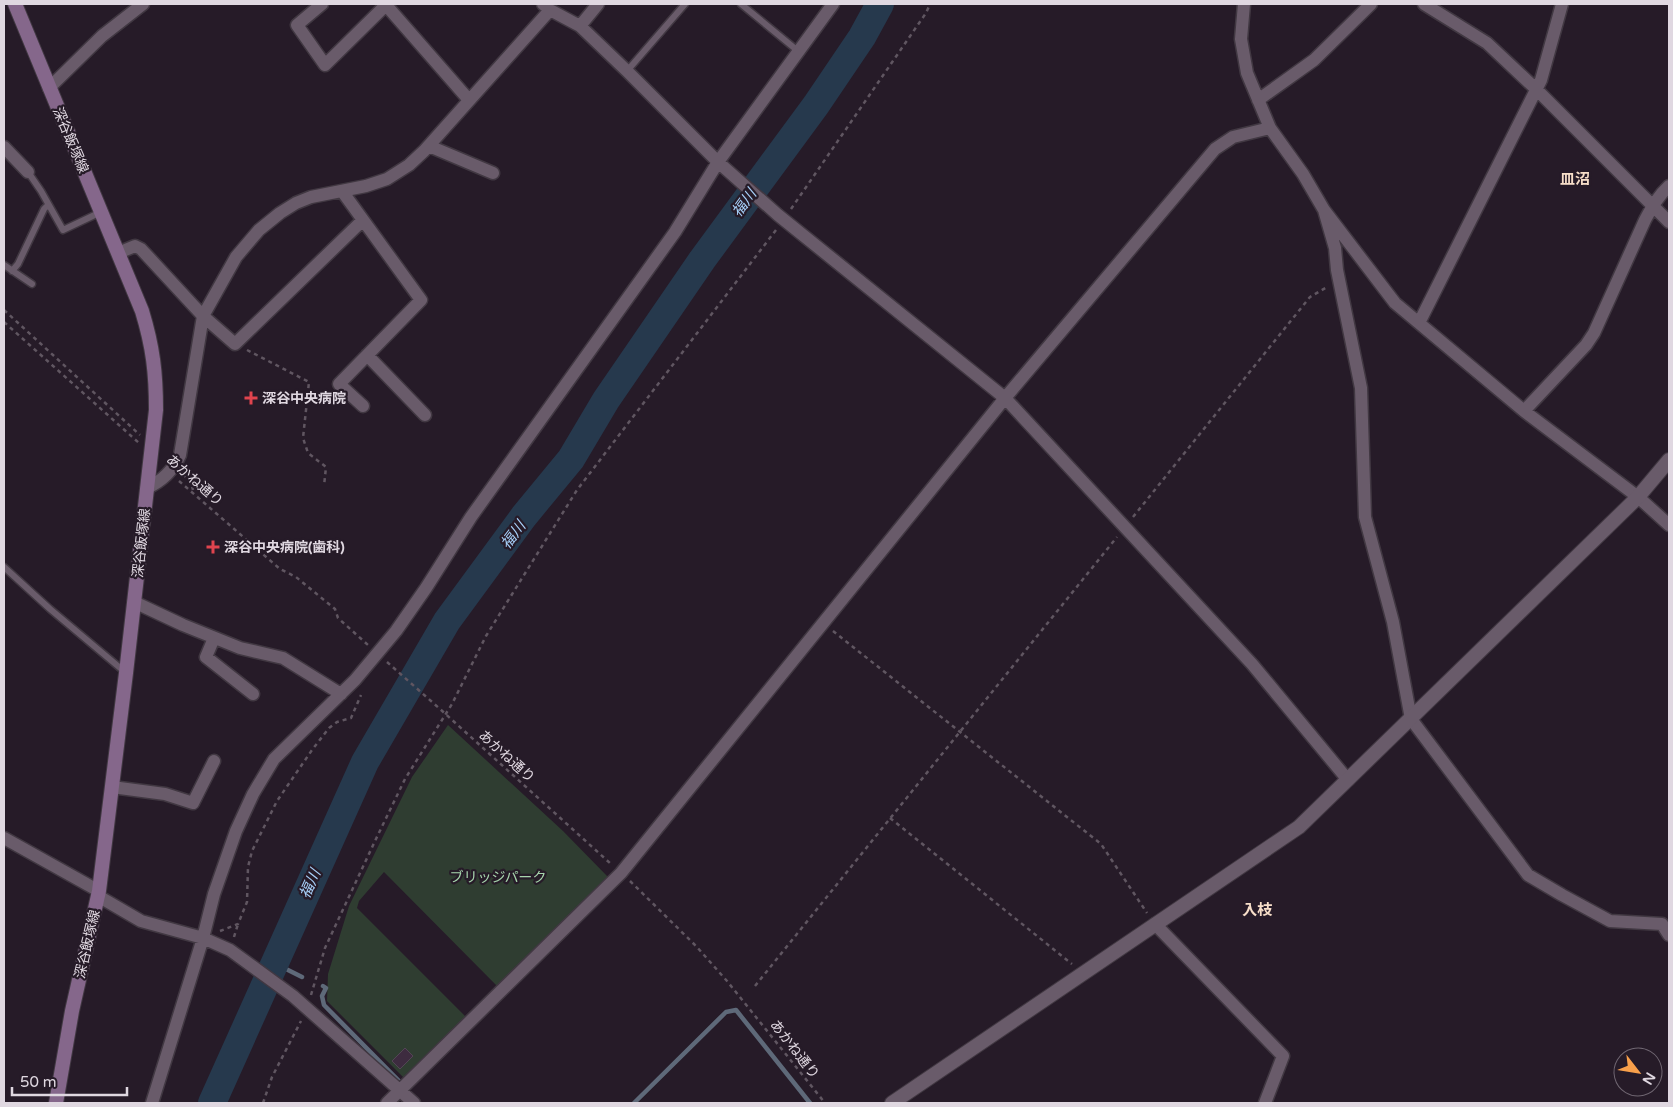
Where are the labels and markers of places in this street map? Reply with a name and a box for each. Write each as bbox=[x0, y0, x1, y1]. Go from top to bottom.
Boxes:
place label: 深谷中央病院 bbox=[262, 390, 346, 407]
marker: 深谷中央病院 bbox=[244, 391, 258, 405]
place label: 深谷中央病院(歯科) bbox=[224, 539, 345, 556]
marker: 深谷中央病院(歯科) bbox=[206, 540, 220, 554]

